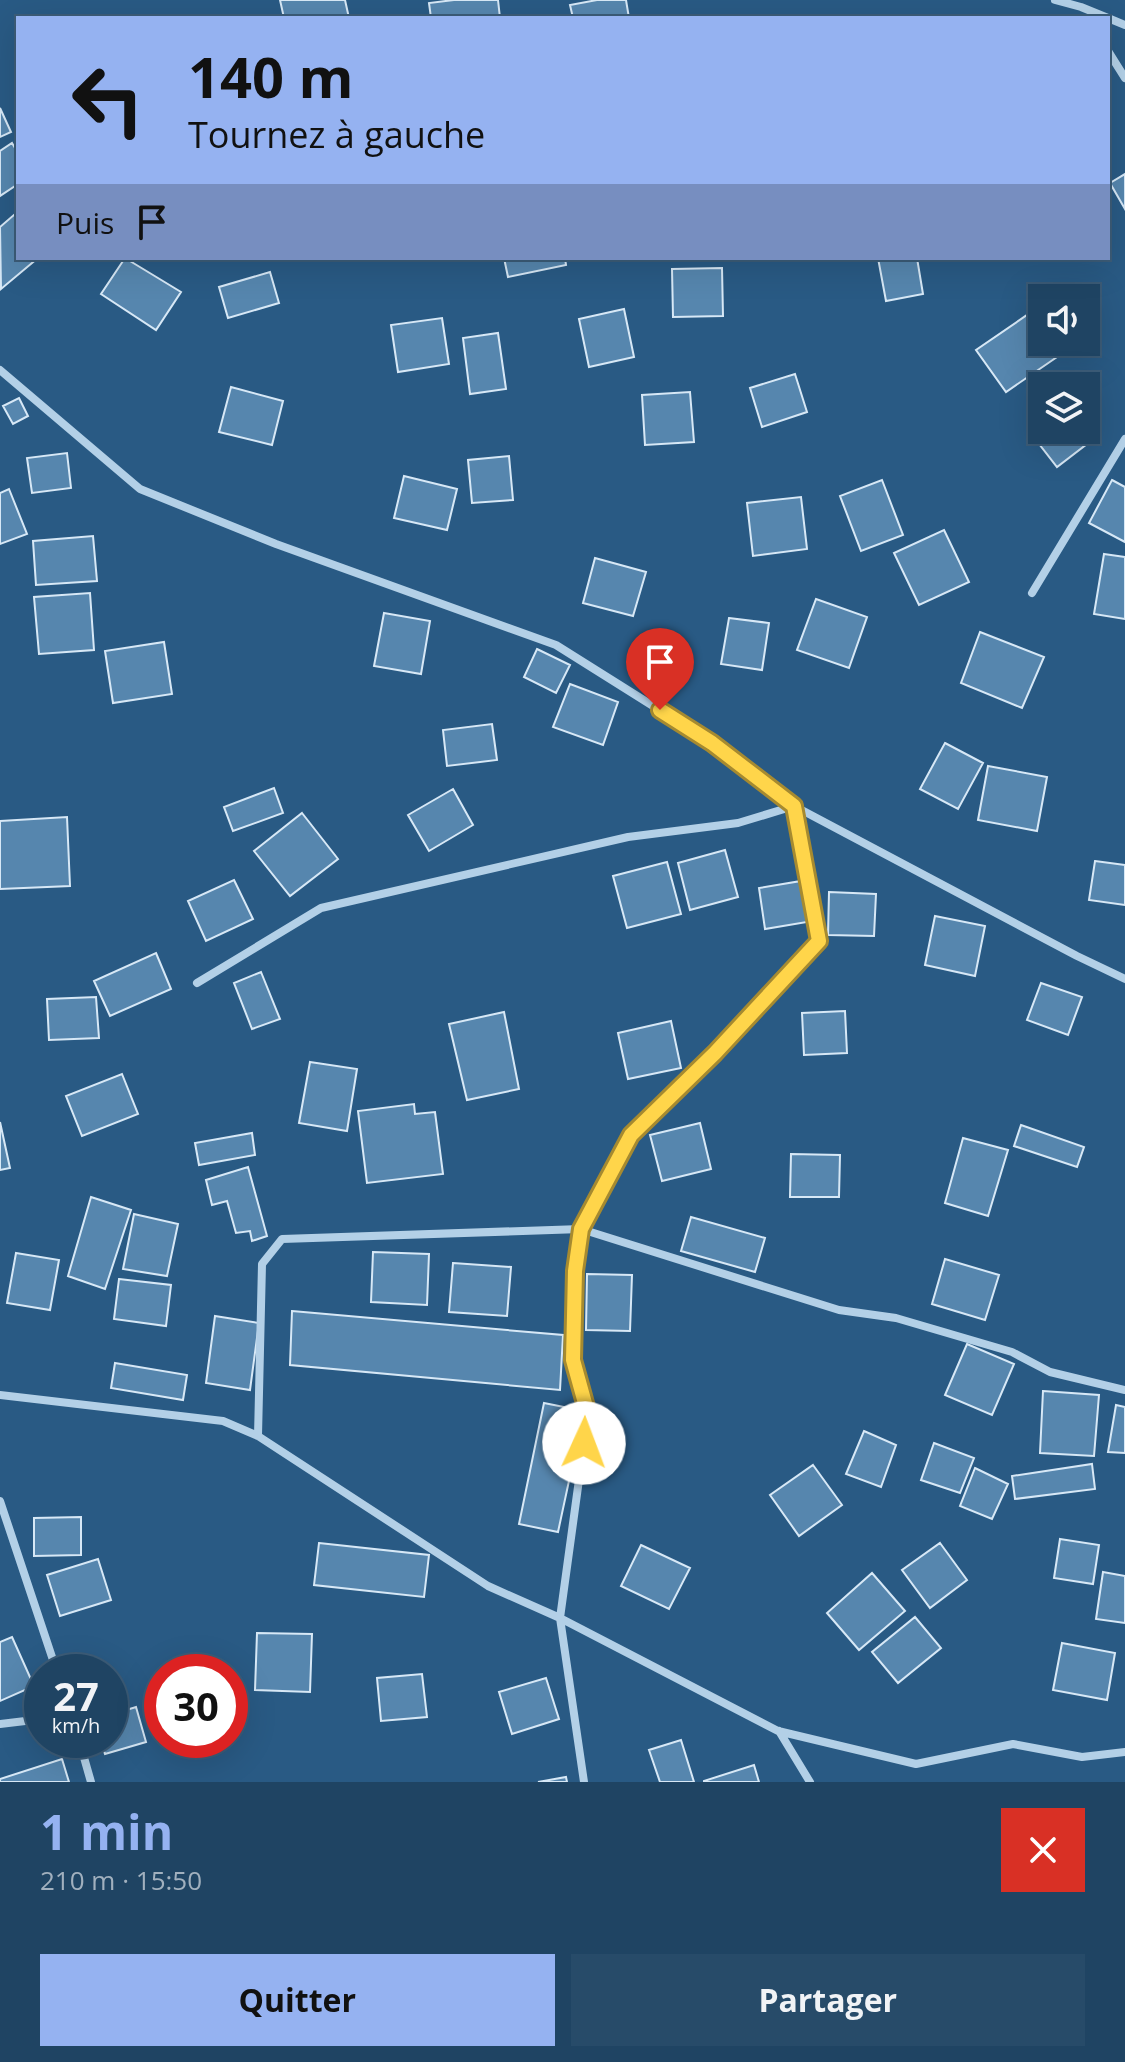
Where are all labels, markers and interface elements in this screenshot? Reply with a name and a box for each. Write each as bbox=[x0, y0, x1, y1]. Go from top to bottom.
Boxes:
text: 140 m bbox=[188, 38, 354, 114]
icon: left bbox=[56, 48, 160, 152]
text: Tournez à gauche bbox=[188, 110, 485, 159]
icon: arrive bbox=[130, 200, 174, 244]
text: Puis bbox=[56, 202, 114, 243]
map controls bbox=[1028, 284, 1100, 444]
button: sound bbox=[1028, 284, 1100, 356]
button: layers bbox=[1028, 372, 1100, 444]
pin bbox=[626, 628, 694, 710]
icon: arrive bbox=[638, 640, 682, 684]
position arrow bbox=[542, 1401, 626, 1485]
speed limit sign: 30 bbox=[144, 1654, 248, 1758]
text: 27 bbox=[53, 1668, 99, 1723]
text: km/h bbox=[52, 1712, 100, 1739]
text: 1 min bbox=[40, 1799, 173, 1864]
button: close bbox=[1001, 1808, 1085, 1892]
text: 210 m · 15:50 bbox=[40, 1862, 202, 1898]
button: Quitter bbox=[40, 1954, 555, 2046]
button: Partager bbox=[571, 1954, 1085, 2046]

